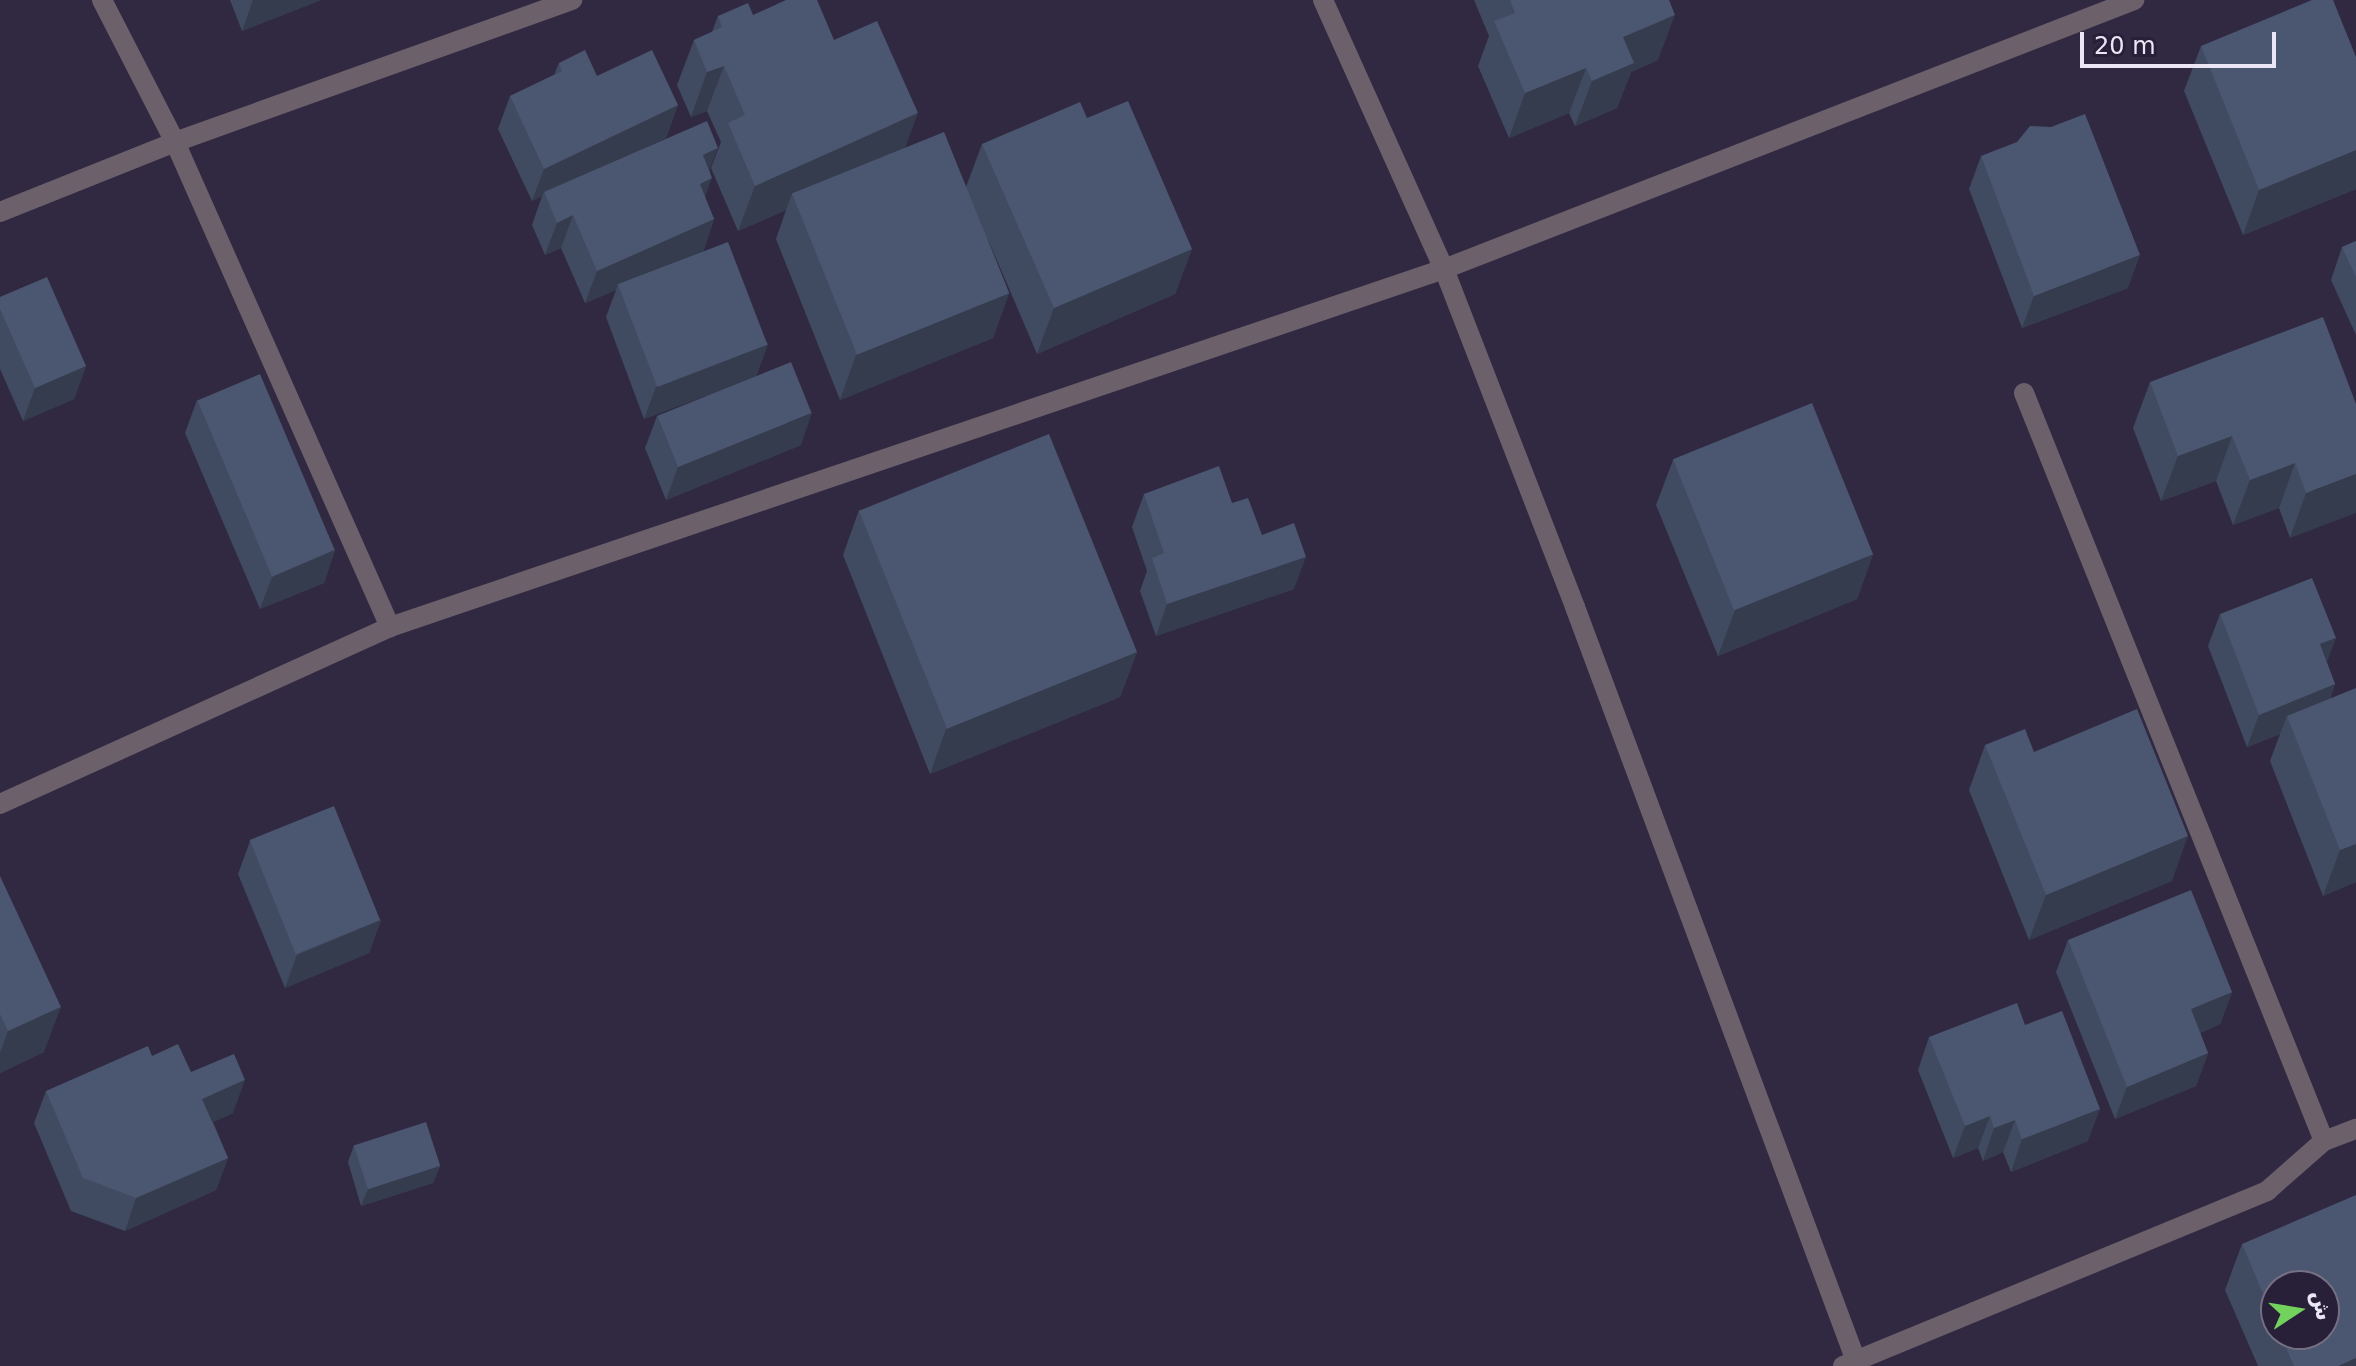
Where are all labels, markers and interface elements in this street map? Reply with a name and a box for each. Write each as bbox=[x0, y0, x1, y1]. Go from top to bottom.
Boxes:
scale bar bbox=[2084, 16, 2280, 66]
text: 20 m bbox=[2094, 32, 2156, 60]
north arrow bbox=[2260, 1270, 2340, 1350]
text: ش bbox=[2307, 1288, 2337, 1323]

